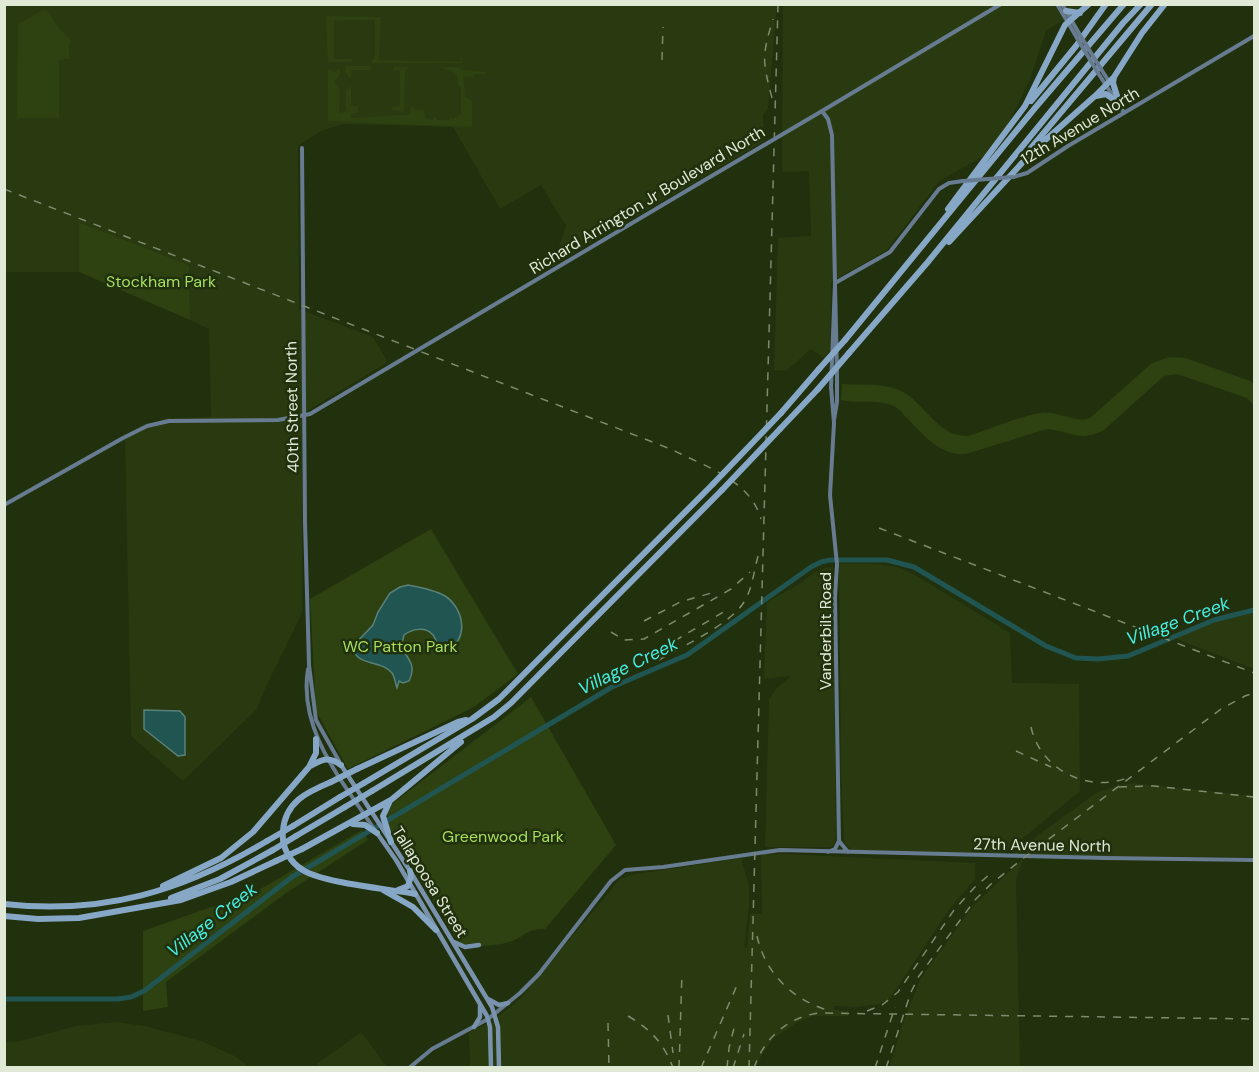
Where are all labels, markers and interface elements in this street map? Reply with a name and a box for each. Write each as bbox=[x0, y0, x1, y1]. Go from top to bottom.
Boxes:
street label: 12th Avenue North bbox=[1017, 82, 1143, 170]
street label: Richard Arrington Jr Boulevard North bbox=[525, 121, 769, 279]
park label: Stockham Park bbox=[106, 271, 216, 292]
street label: 40th Street North bbox=[280, 341, 304, 473]
street label: Vanderbilt Road bbox=[815, 572, 836, 690]
water label: Village Creek bbox=[1123, 591, 1234, 651]
water label: Village Creek bbox=[574, 631, 683, 701]
park label: WC Patton Park bbox=[342, 636, 458, 657]
street label: Tallapoosa Street bbox=[387, 822, 473, 942]
park label: Greenwood Park bbox=[442, 826, 564, 847]
street label: 27th Avenue North bbox=[973, 833, 1111, 857]
water label: Village Creek bbox=[162, 877, 263, 963]

